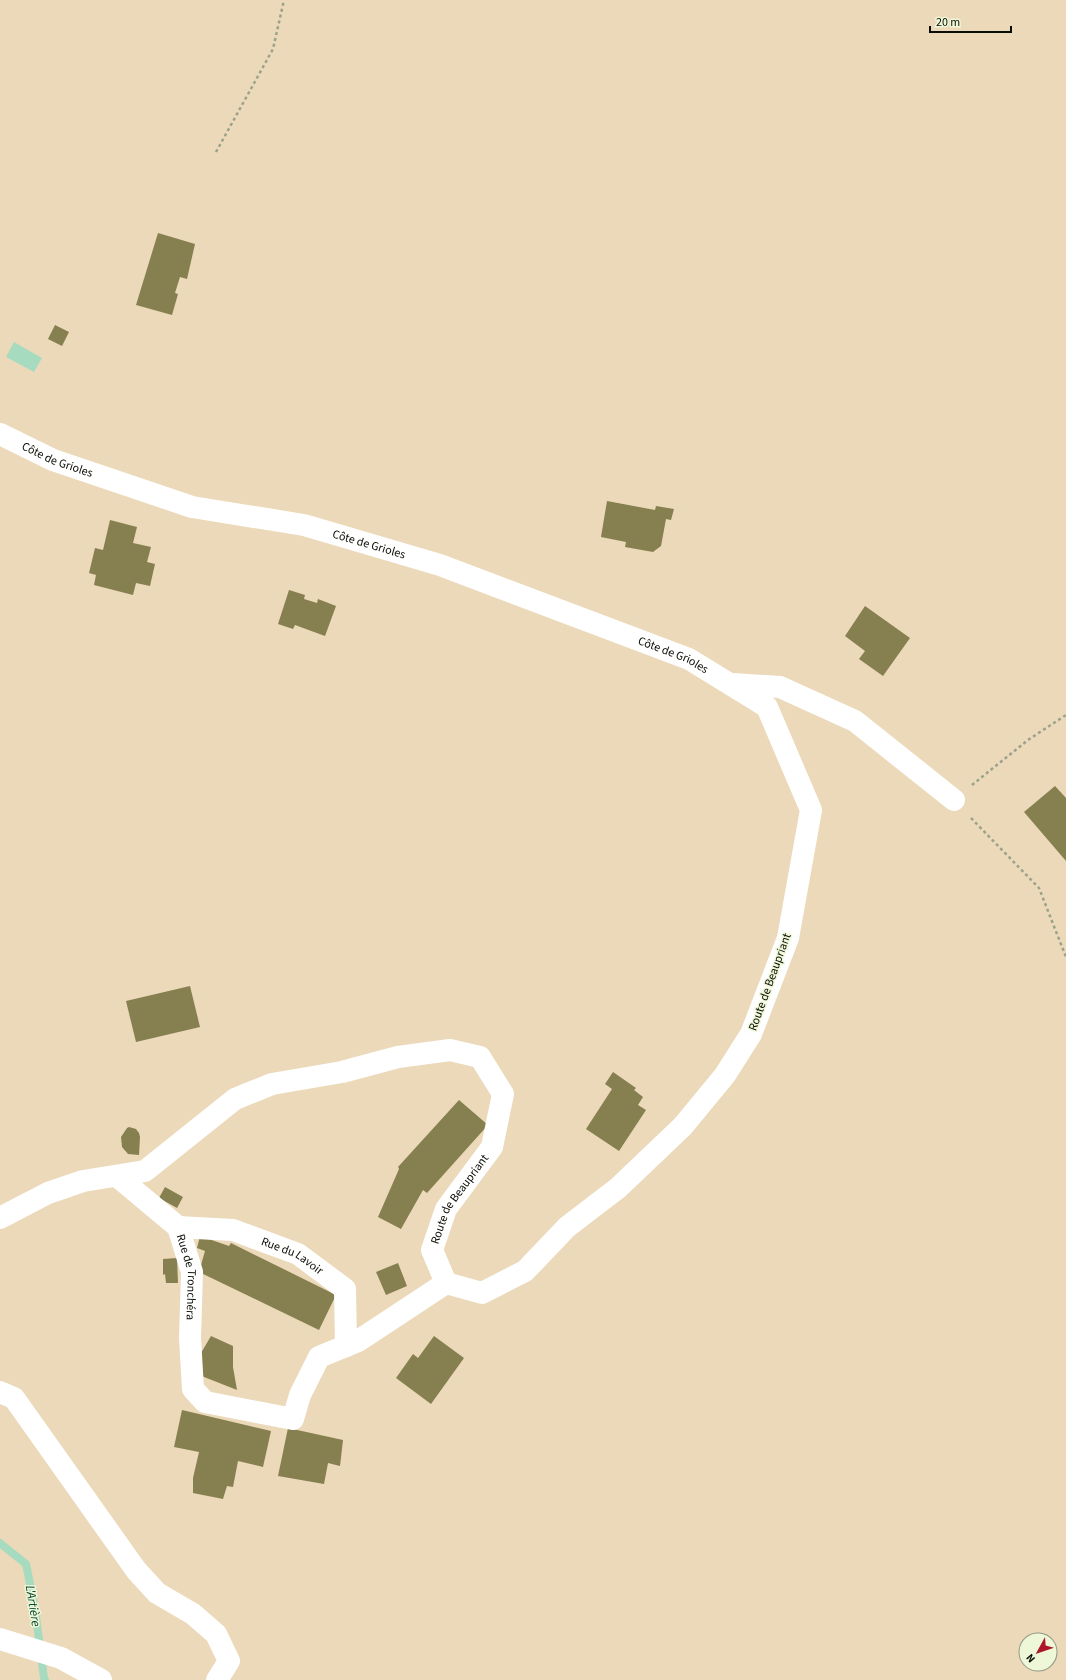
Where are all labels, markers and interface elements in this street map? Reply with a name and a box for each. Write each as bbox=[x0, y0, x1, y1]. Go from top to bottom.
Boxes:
scale bar bbox=[930, 8, 1011, 34]
text: 20 m bbox=[936, 14, 960, 31]
street label: Côte de Grioles bbox=[19, 437, 95, 481]
street label: Côte de Grioles bbox=[330, 525, 408, 563]
street label: Côte de Grioles bbox=[636, 632, 712, 678]
street label: Route de Beaupriant bbox=[744, 931, 796, 1033]
street label: Route de Beaupriant bbox=[426, 1150, 492, 1246]
street label: Rue de Tronchéra bbox=[172, 1232, 201, 1320]
street label: Rue du Lavoir bbox=[259, 1233, 328, 1279]
water label: L'Artière bbox=[21, 1584, 45, 1628]
north arrow bbox=[1018, 1632, 1058, 1672]
text: N bbox=[1023, 1650, 1039, 1666]

